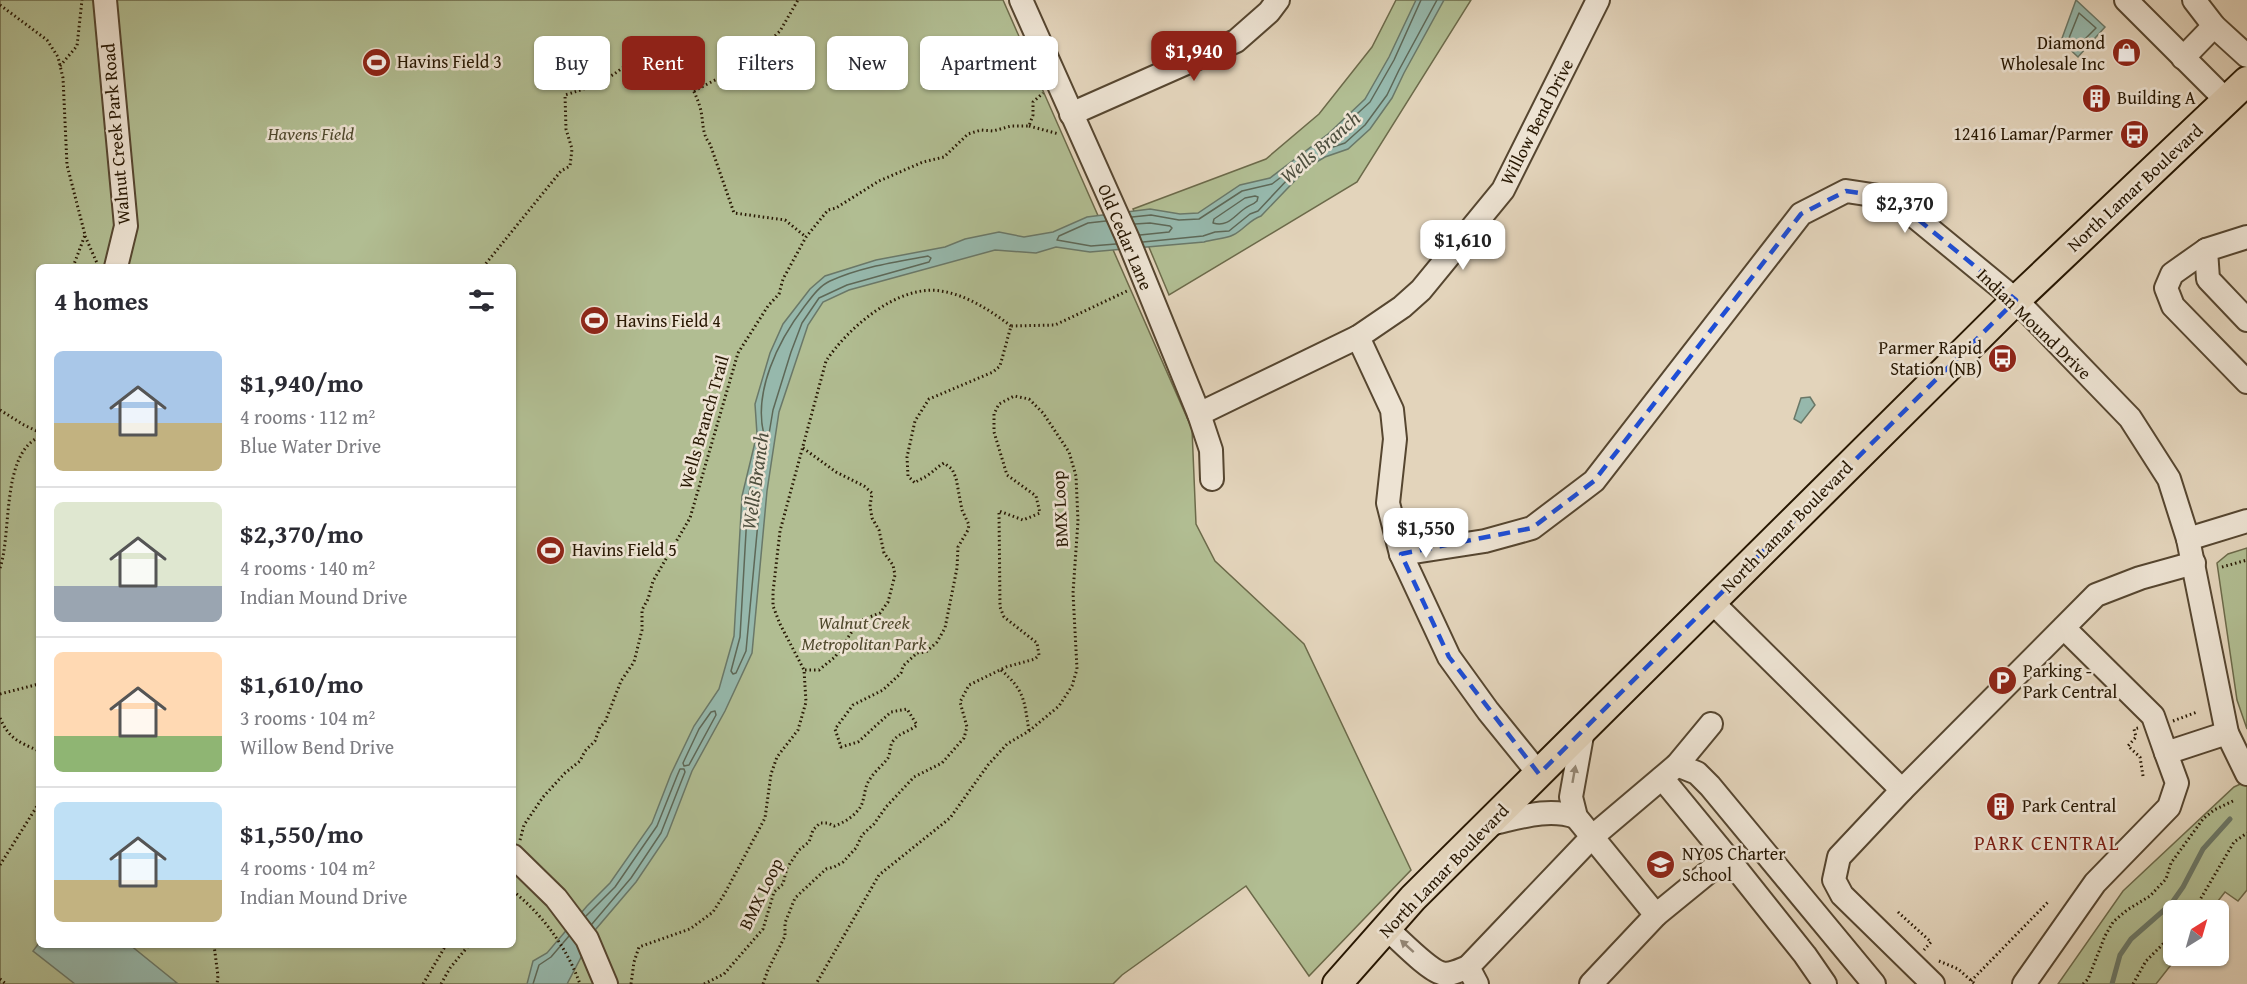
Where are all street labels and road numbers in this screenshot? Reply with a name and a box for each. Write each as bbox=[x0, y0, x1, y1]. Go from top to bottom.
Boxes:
street label: Walnut Creek Park Road bbox=[94, 42, 137, 226]
street label: Willow Bend Drive bbox=[1493, 54, 1580, 190]
street label: North Lamar Boulevard bbox=[2061, 117, 2209, 258]
street label: Old Cedar Lane bbox=[1091, 179, 1160, 294]
street label: Indian Mound Drive bbox=[1971, 262, 2098, 386]
street label: Wells Branch Trail bbox=[672, 352, 736, 492]
street label: North Lamar Boulevard bbox=[1714, 454, 1859, 599]
street label: BMX Loop bbox=[1044, 470, 1075, 548]
street label: North Lamar Boulevard bbox=[1372, 797, 1515, 944]
street label: BMX Loop bbox=[732, 853, 790, 934]

